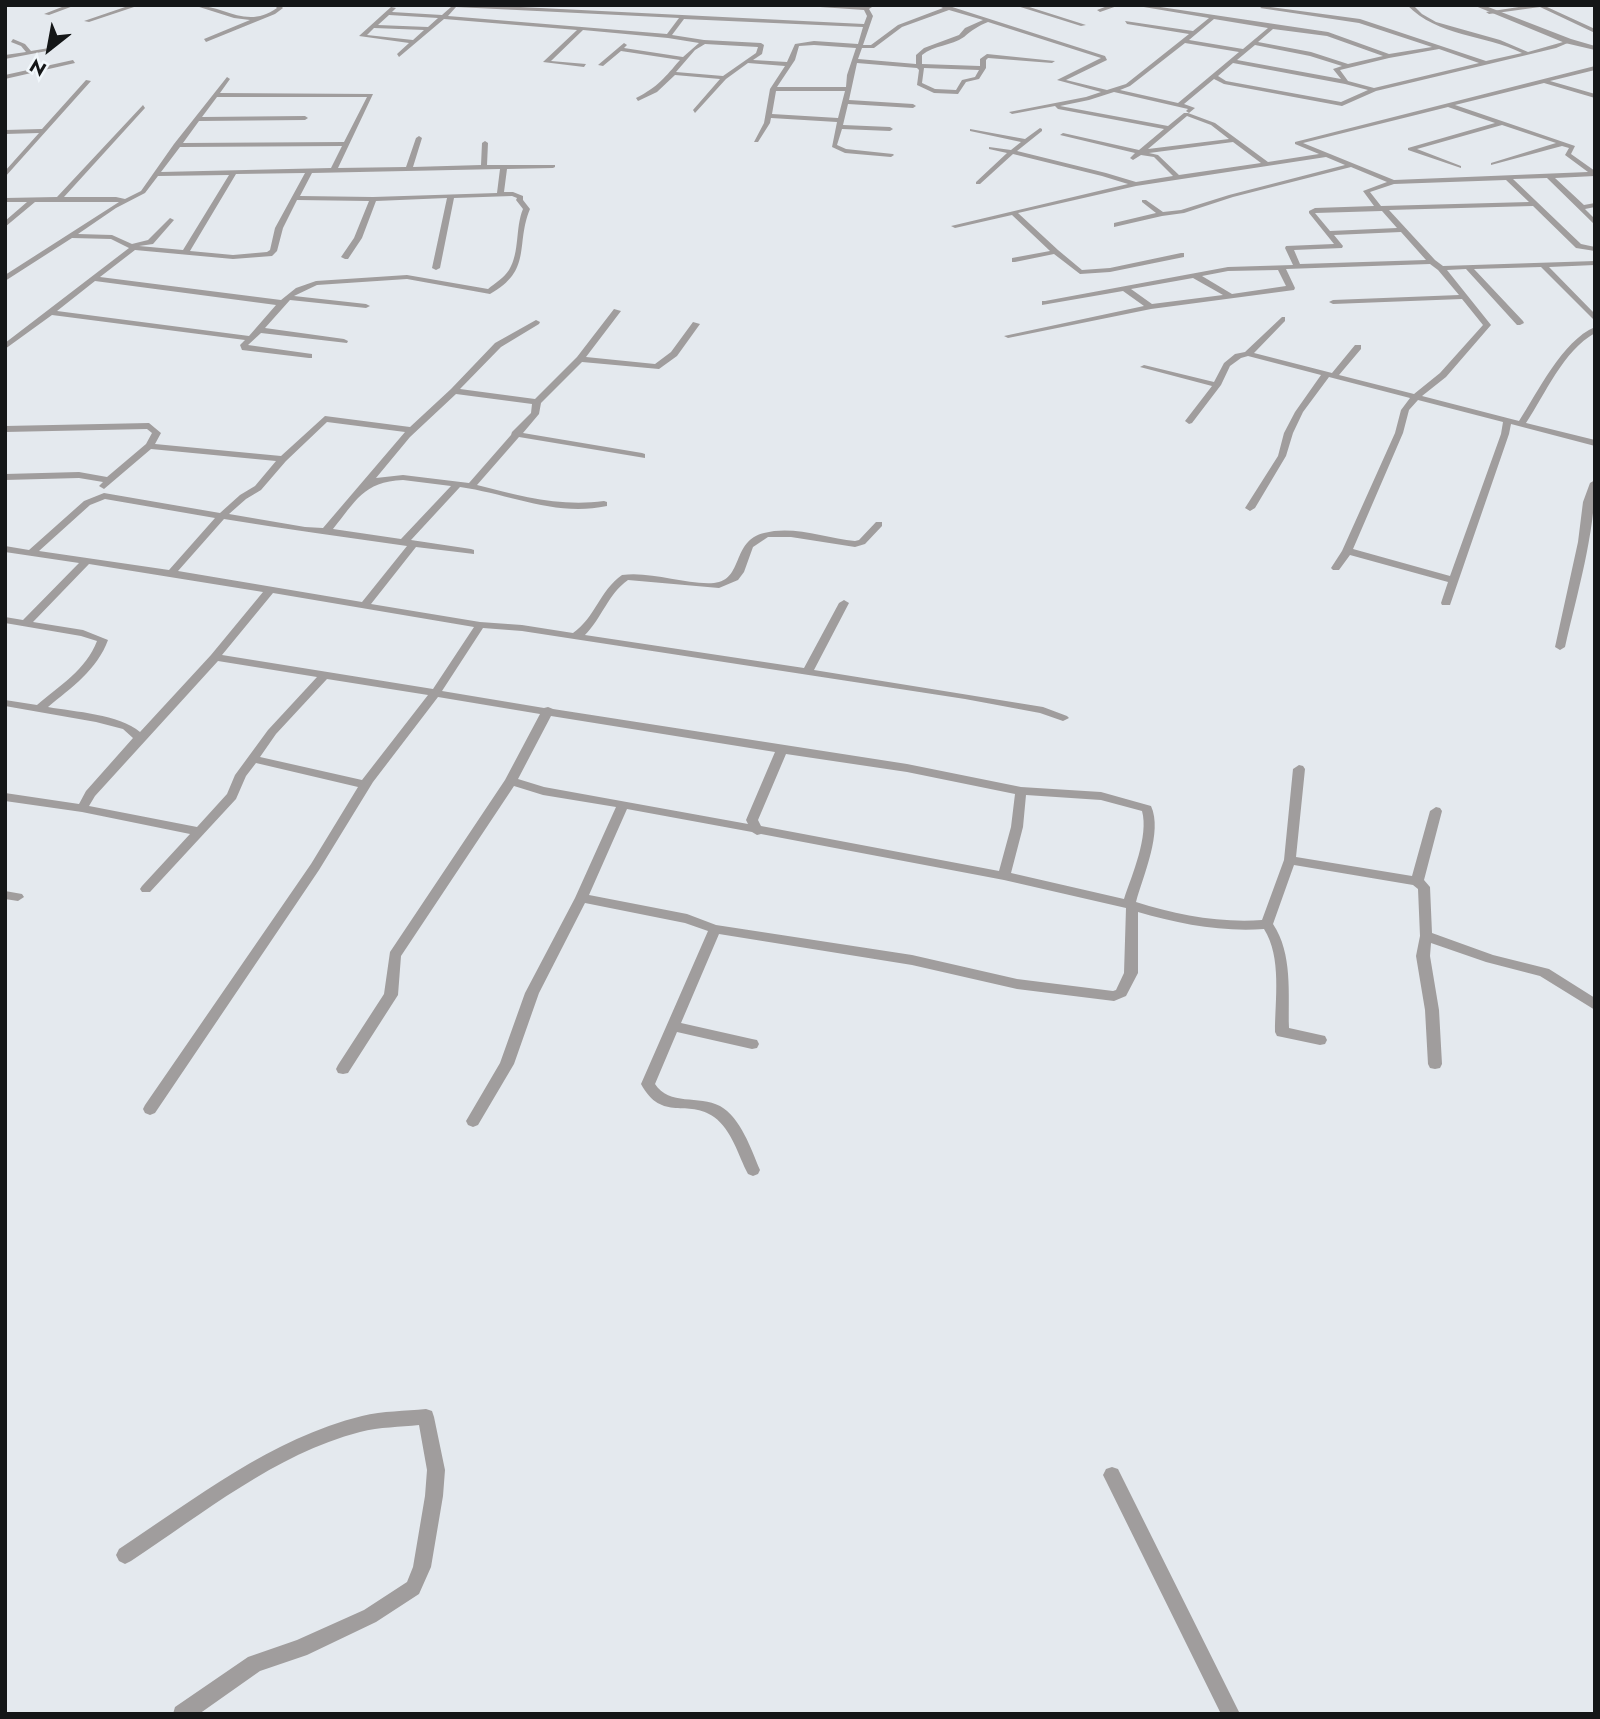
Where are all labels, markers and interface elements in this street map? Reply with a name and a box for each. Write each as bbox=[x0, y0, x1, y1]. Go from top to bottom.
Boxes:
north arrow bbox=[14, 14, 84, 84]
text: N bbox=[25, 52, 51, 83]

